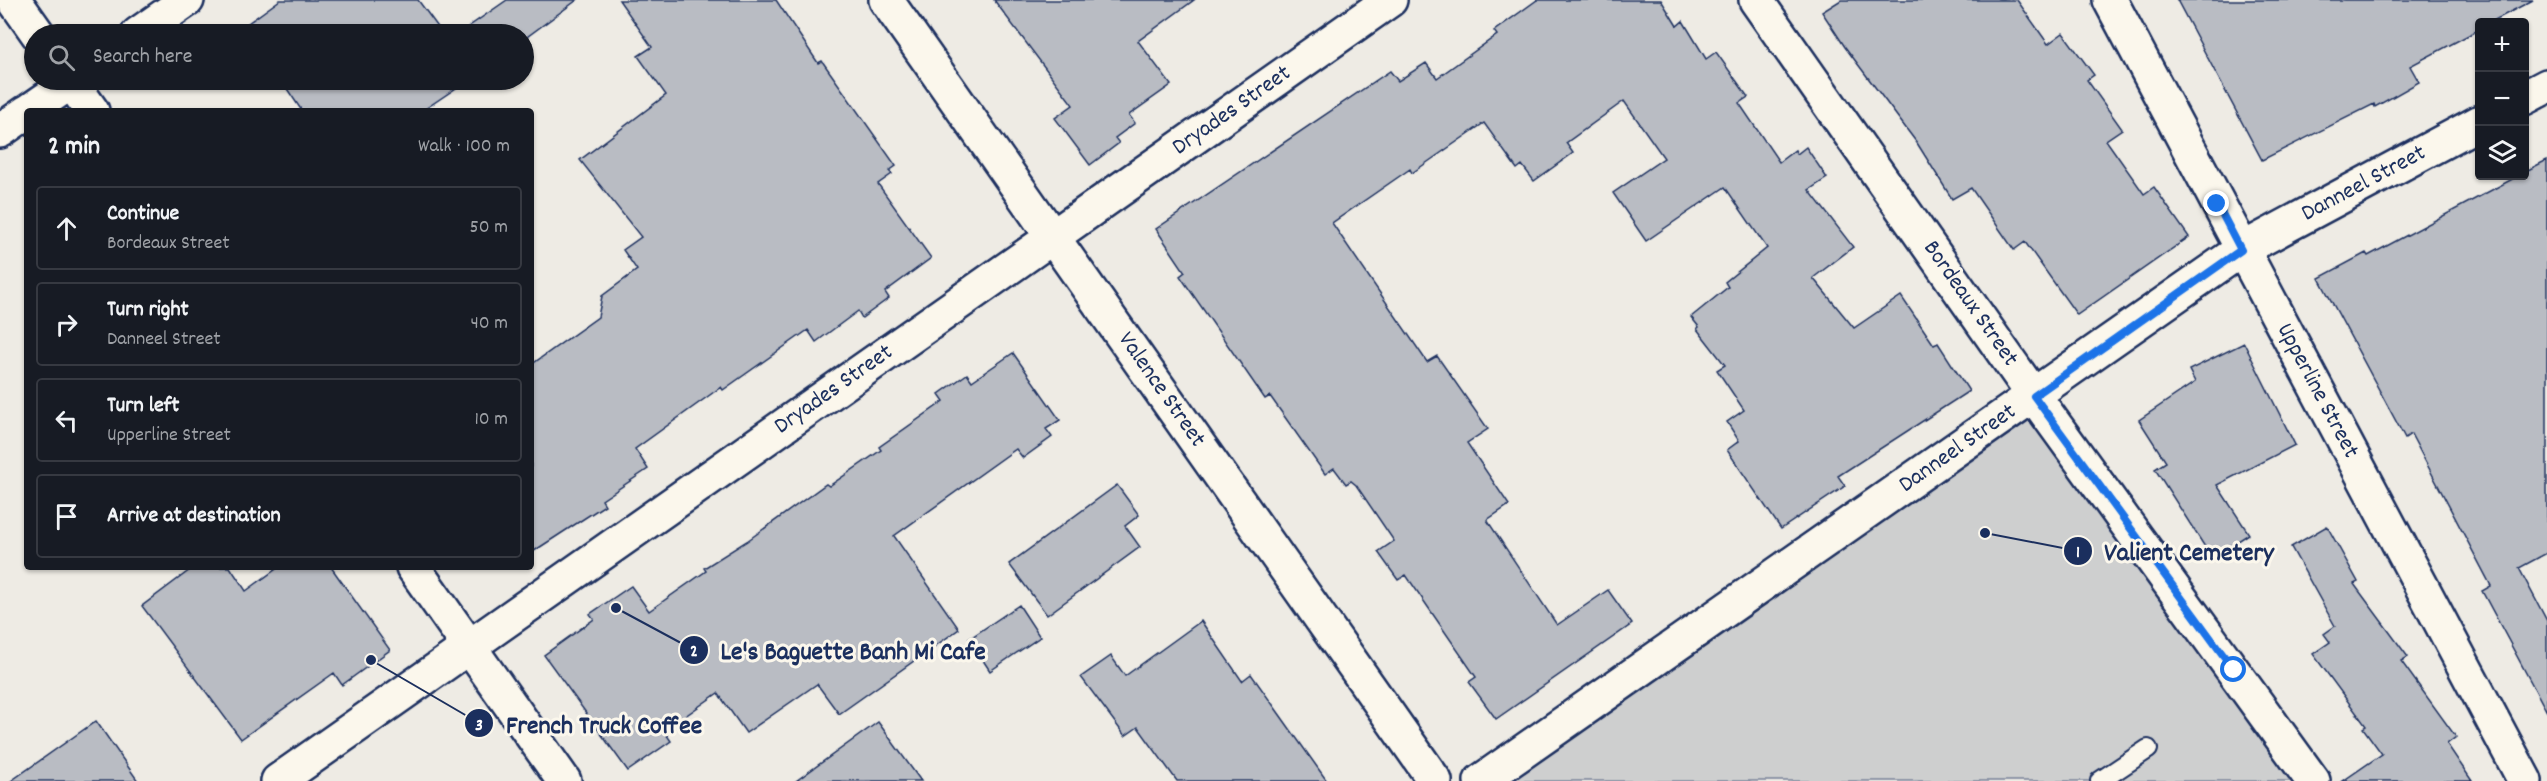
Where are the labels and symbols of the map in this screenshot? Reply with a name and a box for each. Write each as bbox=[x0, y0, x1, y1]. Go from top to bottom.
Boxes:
street label: Dryades Street bbox=[1166, 57, 1298, 165]
street label: Danneel Street bbox=[2296, 137, 2432, 231]
route end bbox=[2203, 190, 2229, 216]
street label: Bordeaux Street bbox=[1914, 234, 2026, 374]
street label: Upperline Street bbox=[2267, 317, 2367, 465]
street label: Valence Street bbox=[1109, 325, 1213, 455]
street label: Dryades Street bbox=[768, 336, 900, 444]
street label: Danneel Street bbox=[1892, 396, 2024, 502]
callout: Valient Cemetery bbox=[2063, 529, 2286, 573]
text: Valient Cemetery bbox=[2104, 536, 2275, 573]
text: 1 bbox=[2076, 541, 2080, 566]
callout: Le's Baguette Banh Mi Cafe bbox=[679, 628, 998, 672]
text: Le's Baguette Banh Mi Cafe bbox=[720, 635, 986, 672]
text: 2 bbox=[690, 640, 698, 665]
route start bbox=[2220, 656, 2246, 682]
callout: French Truck Coffee bbox=[464, 701, 714, 745]
text: French Truck Coffee bbox=[506, 709, 702, 746]
text: 3 bbox=[475, 714, 483, 739]

